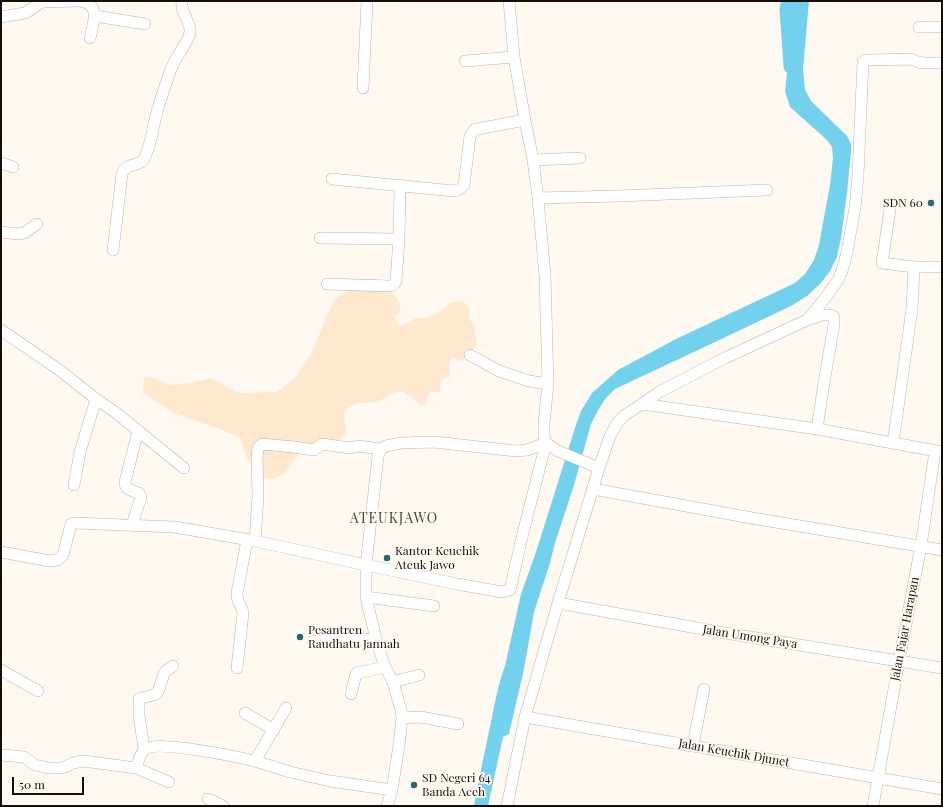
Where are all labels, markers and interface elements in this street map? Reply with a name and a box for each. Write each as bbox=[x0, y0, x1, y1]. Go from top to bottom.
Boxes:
place label: SDN 60 bbox=[883, 196, 923, 210]
marker: SDN 60 bbox=[926, 198, 936, 208]
district label: ATEUKJAWO bbox=[350, 511, 438, 527]
place label: Kantor Keuchik Ateuk Jawo bbox=[395, 544, 479, 572]
marker: Kantor Keuchik Ateuk Jawo bbox=[382, 553, 392, 563]
street label: Jalan Fajar Harapan bbox=[888, 576, 922, 682]
street label: Jalan Umong Paya bbox=[702, 622, 798, 652]
place label: Pesantren Raudhatu Jannah bbox=[308, 623, 400, 651]
marker: Pesantren Raudhatu Jannah bbox=[295, 632, 305, 642]
street label: Jalan Keuchik Djunet bbox=[677, 736, 791, 770]
scale bar bbox=[14, 769, 86, 795]
place label: SD Negeri 64 Banda Aceh bbox=[422, 771, 491, 799]
text: 50 m bbox=[19, 776, 45, 792]
marker: SD Negeri 64 Banda Aceh bbox=[409, 780, 419, 790]

